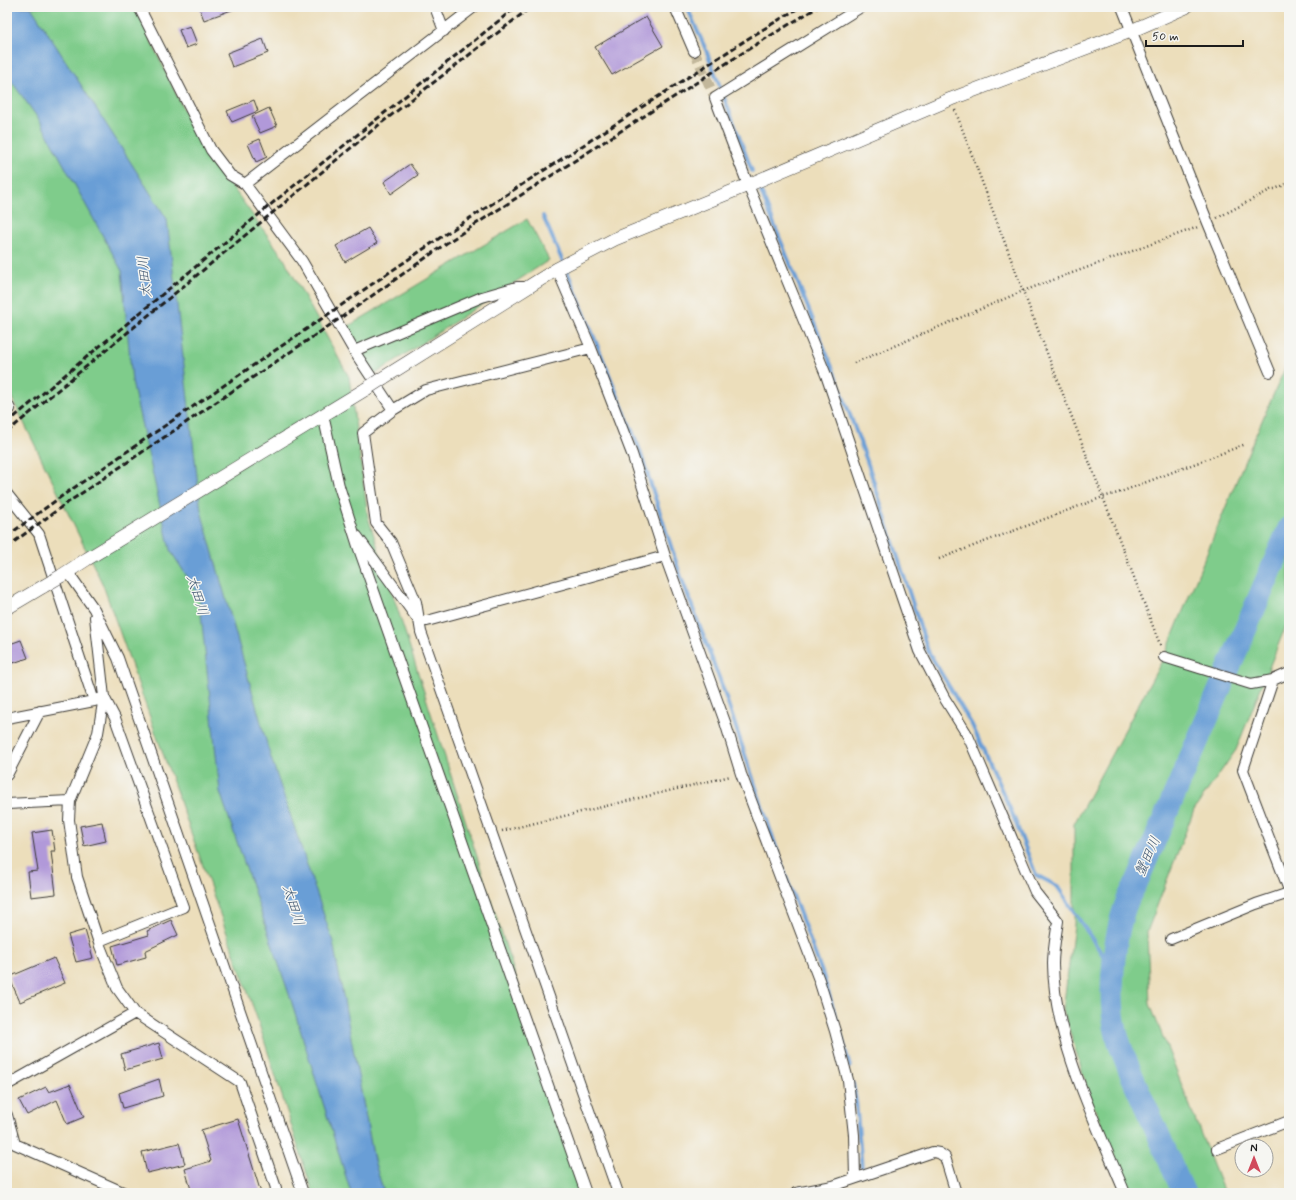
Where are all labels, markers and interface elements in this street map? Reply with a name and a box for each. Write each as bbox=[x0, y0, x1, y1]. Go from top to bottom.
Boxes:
scale bar bbox=[1146, 22, 1243, 48]
text: 50 m bbox=[1152, 29, 1179, 45]
water label: 太田川 bbox=[134, 255, 156, 299]
water label: 太田川 bbox=[182, 573, 212, 618]
water label: 蟹田川 bbox=[1131, 834, 1165, 879]
water label: 太田川 bbox=[278, 883, 308, 928]
north arrow bbox=[1234, 1138, 1274, 1178]
text: N bbox=[1250, 1142, 1258, 1156]

